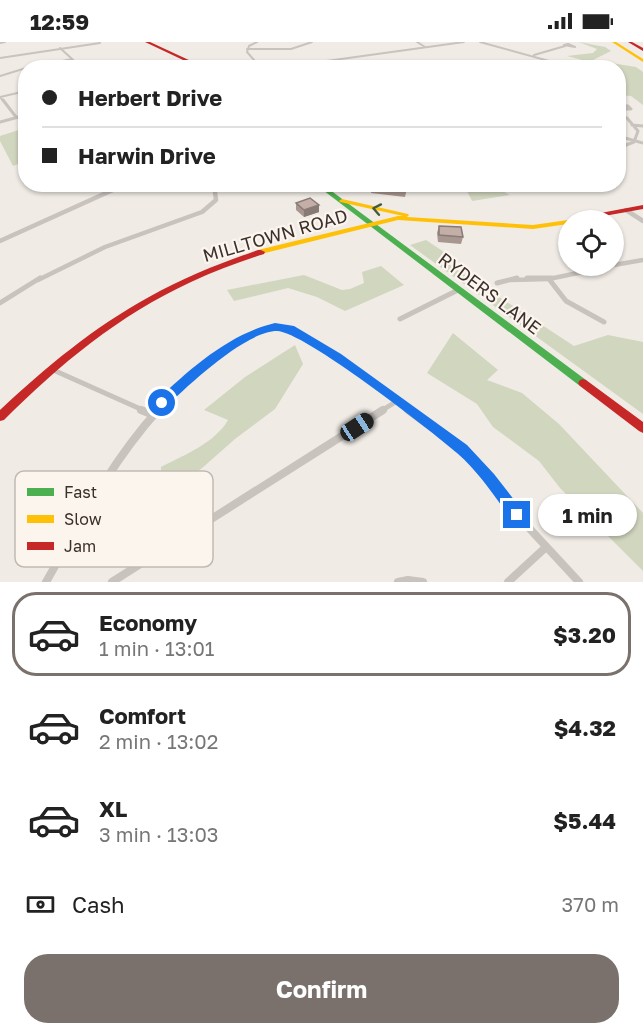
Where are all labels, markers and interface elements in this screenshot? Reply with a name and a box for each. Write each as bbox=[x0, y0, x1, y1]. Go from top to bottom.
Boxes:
text: 12:59 bbox=[30, 8, 89, 35]
text: Herbert Drive bbox=[78, 84, 222, 111]
text: Harwin Drive bbox=[78, 142, 216, 169]
one-way arrow bbox=[372, 203, 382, 216]
street label: MILLTOWN ROAD bbox=[200, 204, 350, 266]
map controls bbox=[558, 210, 624, 276]
button: locate bbox=[558, 210, 624, 276]
street label: RYDERS LANE bbox=[434, 247, 546, 339]
route start bbox=[148, 389, 175, 416]
car bbox=[337, 410, 377, 444]
legend bbox=[15, 471, 213, 567]
text: Fast bbox=[64, 482, 97, 502]
callout: 1 min bbox=[538, 494, 637, 536]
route end bbox=[503, 501, 530, 528]
text: 1 min bbox=[562, 503, 613, 527]
text: Slow bbox=[64, 509, 102, 529]
text: Jam bbox=[64, 536, 96, 556]
icon: car bbox=[27, 607, 81, 661]
text: Economy bbox=[99, 609, 197, 636]
text: $3.20 bbox=[553, 621, 616, 648]
text: 1 min · 13:01 bbox=[99, 636, 215, 660]
icon: car bbox=[27, 700, 81, 754]
text: Comfort bbox=[99, 702, 186, 729]
text: $4.32 bbox=[554, 714, 616, 741]
text: 2 min · 13:02 bbox=[99, 729, 218, 753]
icon: car bbox=[27, 793, 81, 847]
text: XL bbox=[99, 795, 127, 822]
text: $5.44 bbox=[553, 807, 616, 834]
text: 3 min · 13:03 bbox=[99, 822, 219, 846]
icon: cash bbox=[24, 888, 57, 921]
text: Cash bbox=[72, 891, 125, 918]
text: 370 m bbox=[562, 892, 619, 916]
button: Confirm bbox=[24, 954, 619, 1023]

